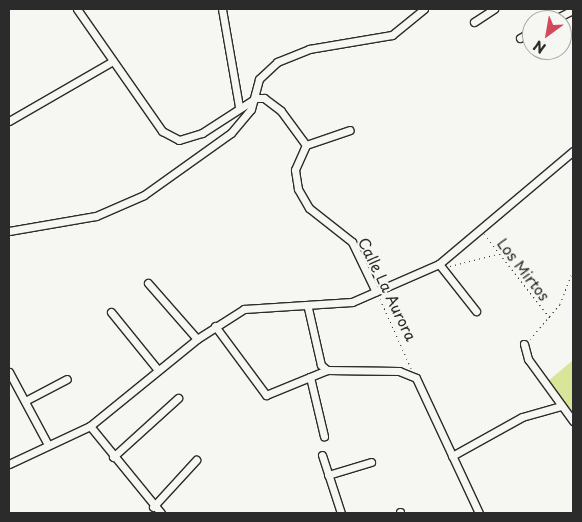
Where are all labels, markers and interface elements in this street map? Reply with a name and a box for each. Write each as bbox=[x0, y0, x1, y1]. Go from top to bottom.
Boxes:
north arrow bbox=[522, 10, 572, 60]
text: N bbox=[529, 35, 550, 59]
street label: Calle La Aurora bbox=[355, 234, 421, 344]
street label: Los Mirtos bbox=[494, 234, 554, 304]

